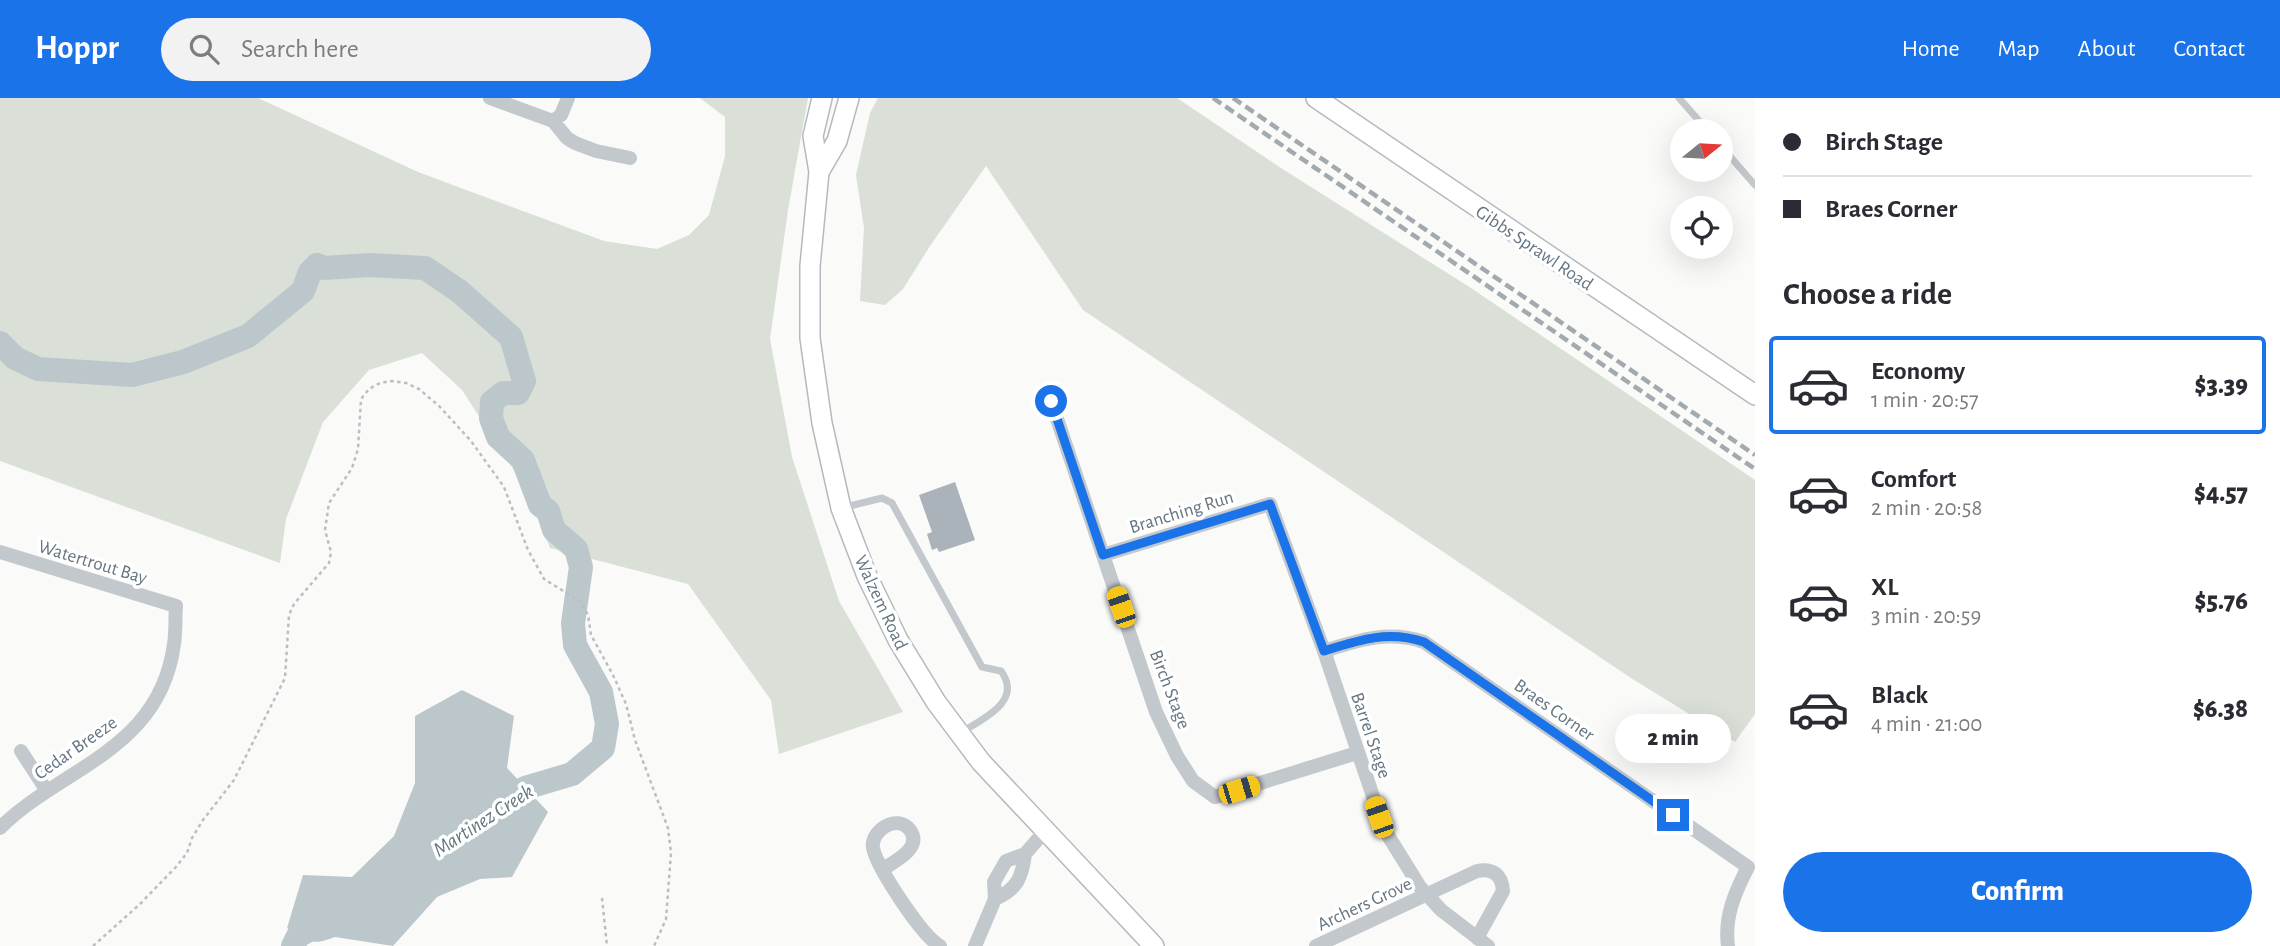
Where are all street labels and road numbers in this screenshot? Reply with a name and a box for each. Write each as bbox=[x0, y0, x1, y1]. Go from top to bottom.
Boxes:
street label: Gibbs Sprawl Road bbox=[1472, 202, 1596, 295]
street label: Branching Run bbox=[1127, 488, 1236, 537]
street label: Watertrout Bay bbox=[36, 537, 149, 588]
street label: Walzem Road bbox=[851, 552, 911, 653]
street label: Birch Stage bbox=[1146, 647, 1193, 732]
street label: Braes Corner bbox=[1511, 676, 1598, 745]
street label: Barrel Stage bbox=[1347, 690, 1394, 781]
street label: Cedar Breeze bbox=[31, 713, 121, 784]
street label: Archers Grove bbox=[1314, 874, 1415, 935]

